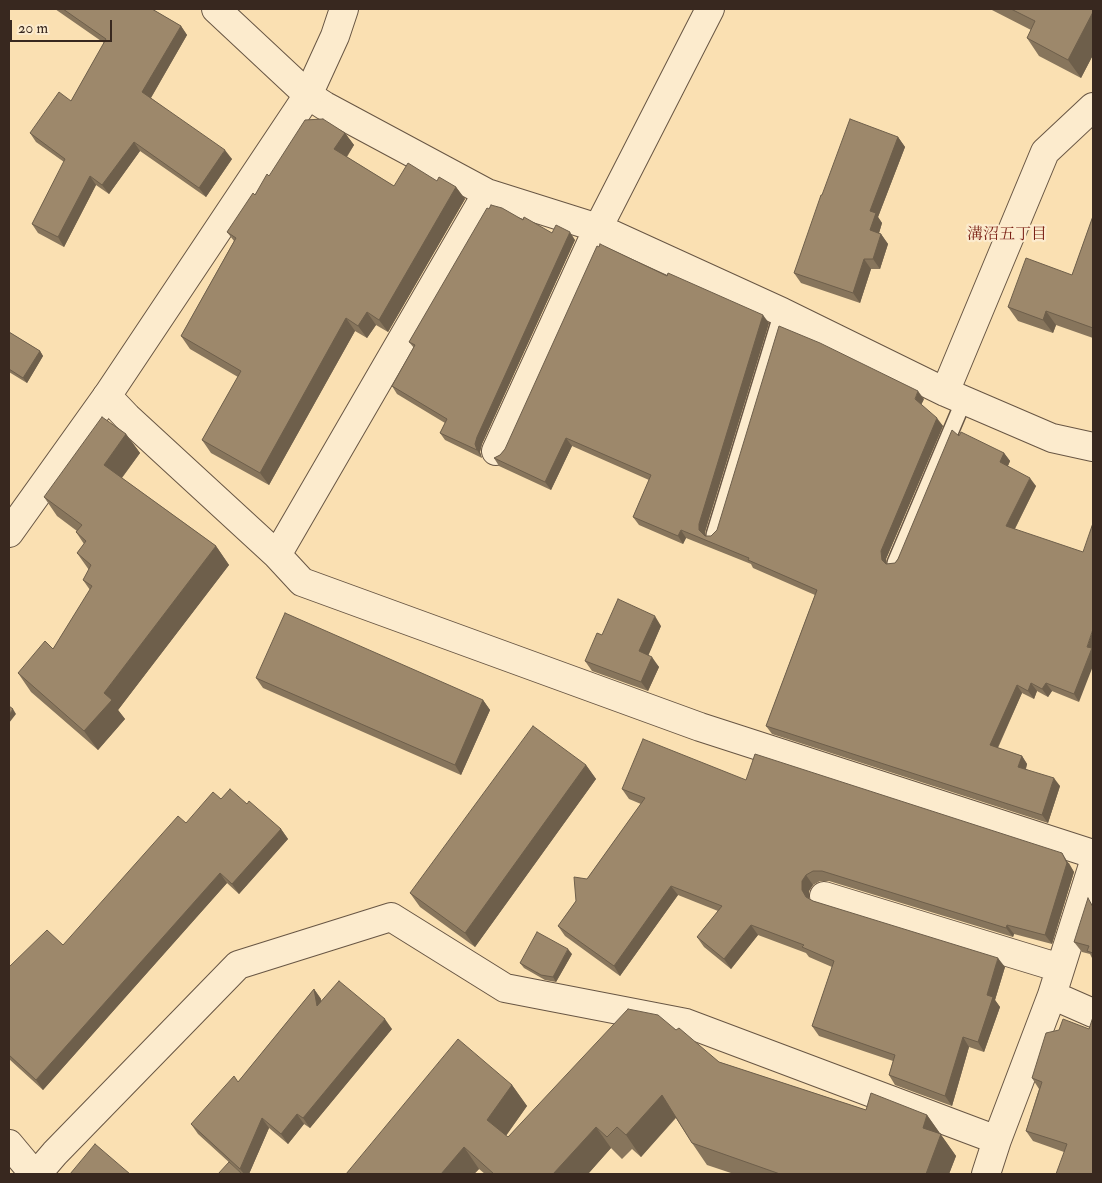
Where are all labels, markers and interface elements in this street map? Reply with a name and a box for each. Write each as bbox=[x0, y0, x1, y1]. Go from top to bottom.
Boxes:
scale bar bbox=[12, 10, 115, 42]
text: 20 m bbox=[18, 19, 48, 38]
district label: 溝沼五丁目 bbox=[967, 226, 1047, 246]

